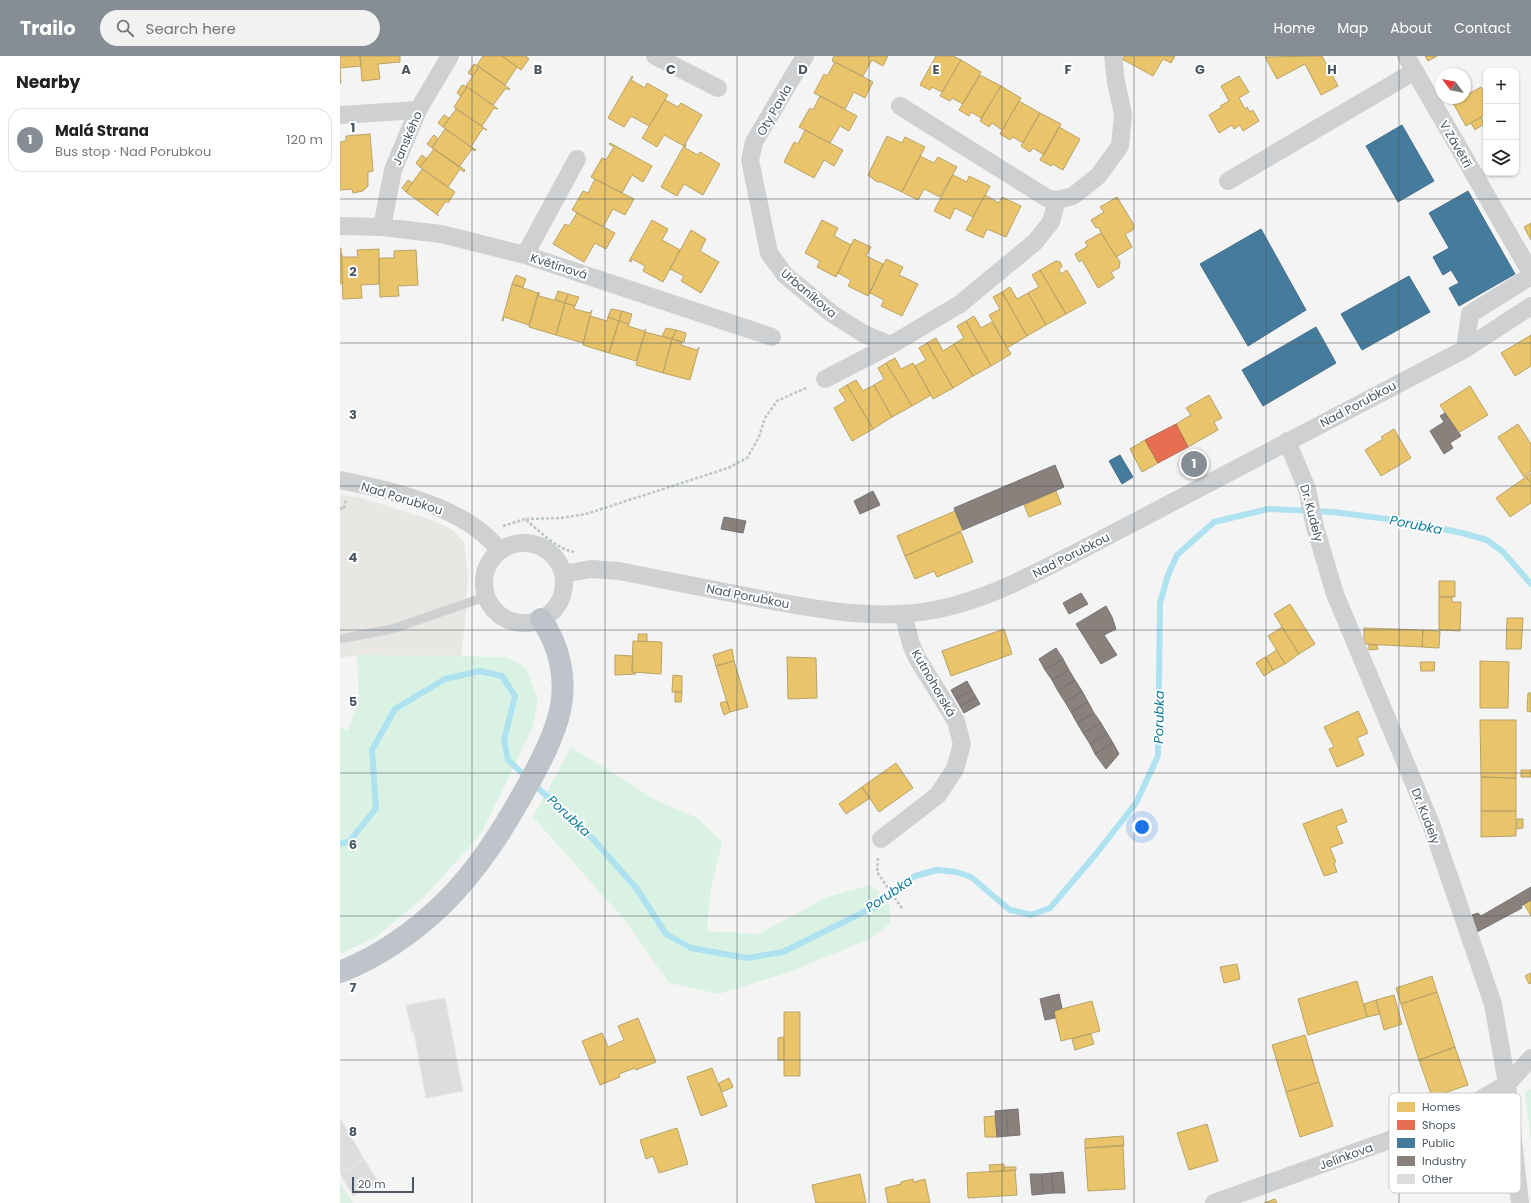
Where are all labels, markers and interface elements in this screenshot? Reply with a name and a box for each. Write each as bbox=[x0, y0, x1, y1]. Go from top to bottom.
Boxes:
search box bbox=[100, 10, 380, 46]
text: Trailo bbox=[20, 15, 76, 42]
icon: search bbox=[114, 17, 136, 39]
text: Search here bbox=[146, 18, 236, 39]
text: Home bbox=[1273, 18, 1315, 38]
text: Map bbox=[1337, 18, 1368, 38]
text: About bbox=[1390, 18, 1432, 38]
text: Contact bbox=[1454, 18, 1511, 38]
text: A bbox=[401, 60, 411, 79]
text: B bbox=[534, 60, 543, 79]
text: C bbox=[666, 60, 676, 79]
text: D bbox=[798, 60, 808, 79]
text: E bbox=[932, 60, 940, 79]
text: F bbox=[1064, 60, 1072, 79]
text: G bbox=[1195, 60, 1205, 79]
text: H bbox=[1327, 60, 1337, 79]
north arrow bbox=[1435, 68, 1471, 104]
map controls bbox=[1483, 68, 1519, 176]
button: + bbox=[1483, 68, 1519, 104]
text: Nearby bbox=[16, 70, 80, 94]
street label: Oty Pavla bbox=[752, 81, 796, 139]
button: − bbox=[1483, 104, 1519, 140]
street label: Janského bbox=[388, 108, 426, 168]
street label: V Závětří bbox=[1436, 117, 1476, 171]
text: 1 bbox=[351, 118, 355, 137]
text: Malá Strana bbox=[55, 120, 149, 141]
text: 1 bbox=[28, 130, 32, 149]
text: 120 m bbox=[286, 130, 323, 149]
button: layers bbox=[1483, 140, 1519, 176]
text: Bus stop · Nad Porubkou bbox=[55, 142, 211, 161]
street label: Květinová bbox=[528, 249, 590, 283]
text: 2 bbox=[349, 262, 357, 281]
street label: Urbaníkova bbox=[777, 265, 841, 321]
street label: Nad Porubkou bbox=[1317, 377, 1399, 431]
text: 3 bbox=[349, 405, 357, 424]
pin: 1 bbox=[1181, 449, 1207, 479]
street label: Nad Porubkou bbox=[359, 478, 445, 518]
street label: Dr. Kudely bbox=[1296, 482, 1328, 544]
water label: Porubka bbox=[1388, 511, 1444, 539]
street label: Nad Porubkou bbox=[1030, 528, 1112, 582]
text: 4 bbox=[349, 548, 358, 567]
street label: Nad Porubkou bbox=[705, 580, 791, 612]
street label: Kutnohorská bbox=[908, 646, 960, 720]
water label: Porubka bbox=[1149, 690, 1169, 744]
text: 5 bbox=[349, 692, 357, 711]
street label: Dr. Kudely bbox=[1408, 786, 1445, 847]
water label: Porubka bbox=[543, 791, 595, 841]
your location bbox=[1132, 817, 1152, 837]
text: 6 bbox=[349, 835, 357, 854]
water label: Porubka bbox=[862, 871, 917, 917]
text: 7 bbox=[350, 978, 357, 997]
legend bbox=[1389, 1093, 1521, 1193]
text: Homes bbox=[1422, 1099, 1461, 1115]
text: Shops bbox=[1422, 1117, 1456, 1133]
text: 8 bbox=[349, 1122, 357, 1141]
text: Public bbox=[1422, 1135, 1455, 1151]
street label: Jelínkova bbox=[1317, 1138, 1375, 1174]
text: Industry bbox=[1422, 1153, 1467, 1169]
text: Other bbox=[1422, 1171, 1453, 1187]
scale bar bbox=[352, 1175, 414, 1194]
text: 20 m bbox=[358, 1176, 386, 1192]

